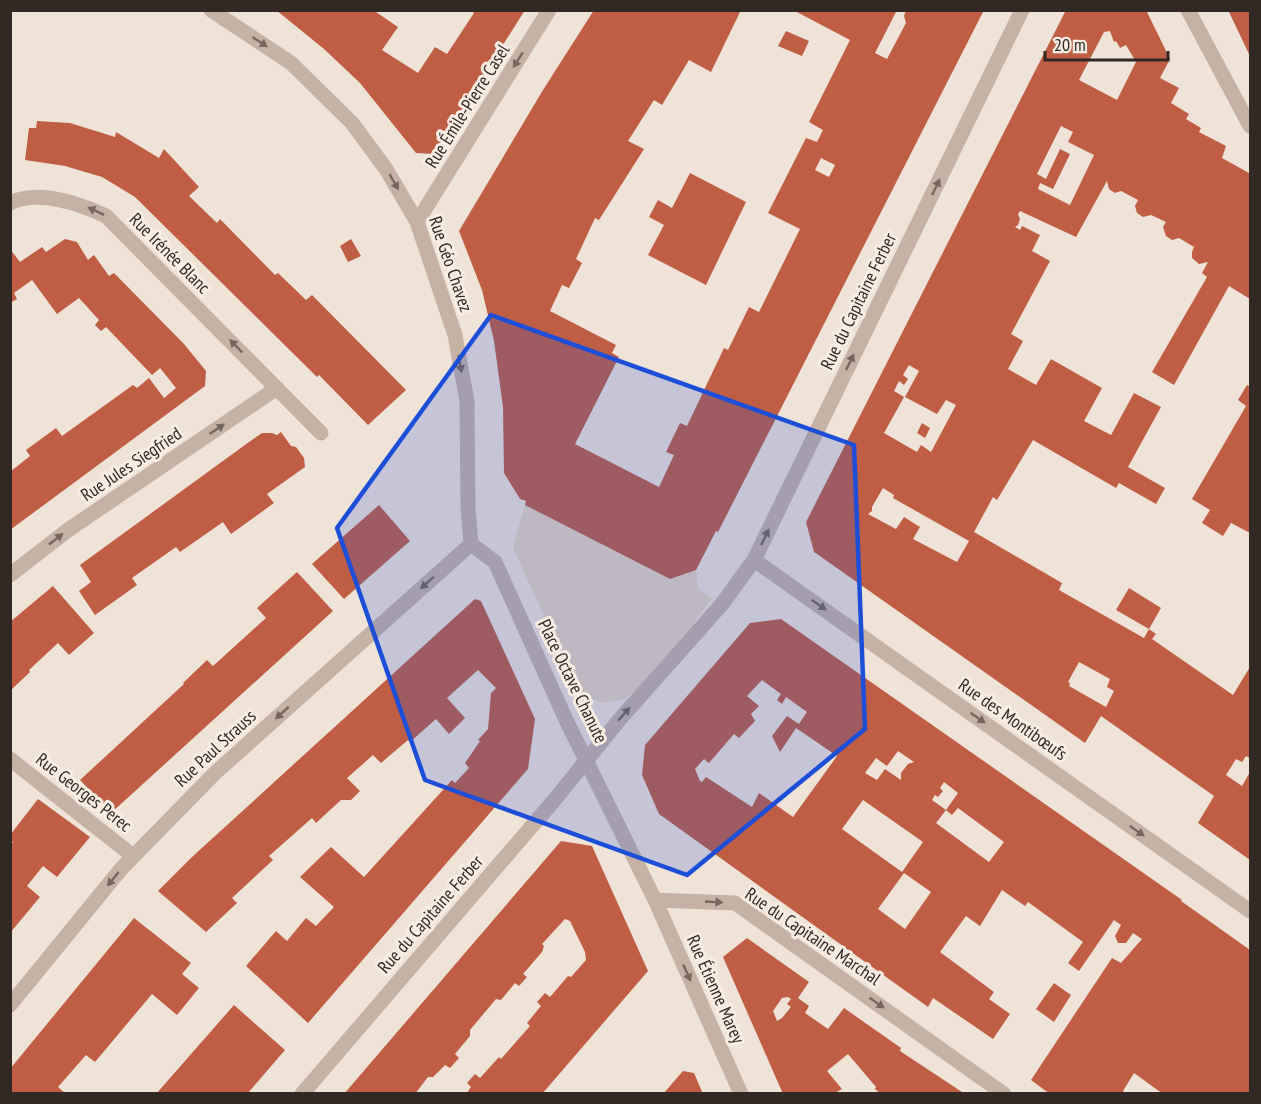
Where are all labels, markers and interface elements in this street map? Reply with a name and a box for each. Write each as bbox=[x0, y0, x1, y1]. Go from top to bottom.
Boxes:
scale bar bbox=[1045, 24, 1168, 62]
text: 20 m bbox=[1054, 33, 1086, 56]
one-way arrow bbox=[252, 37, 268, 48]
street label: Rue Émile-Pierre Casel bbox=[420, 39, 515, 172]
one-way arrow bbox=[513, 52, 524, 68]
one-way arrow bbox=[388, 174, 399, 190]
one-way arrow bbox=[931, 178, 940, 195]
one-way arrow bbox=[87, 206, 105, 216]
street label: Rue Irénée Blanc bbox=[125, 208, 216, 299]
street label: Rue Géo Chavez bbox=[424, 213, 478, 315]
street label: Rue du Capitaine Ferber bbox=[815, 229, 901, 373]
one-way arrow bbox=[229, 340, 243, 354]
one-way arrow bbox=[846, 353, 855, 370]
one-way arrow bbox=[456, 354, 465, 373]
street label: Rue Jules Siegfried bbox=[76, 422, 186, 506]
one-way arrow bbox=[209, 424, 225, 435]
one-way arrow bbox=[760, 529, 769, 546]
one-way arrow bbox=[49, 534, 64, 546]
one-way arrow bbox=[420, 576, 435, 590]
one-way arrow bbox=[810, 599, 826, 611]
street label: Place Octave Chanute bbox=[533, 615, 613, 747]
street label: Rue des Montibœufs bbox=[954, 673, 1072, 765]
street label: Rue Paul Strauss bbox=[169, 704, 261, 792]
one-way arrow bbox=[275, 706, 290, 719]
one-way arrow bbox=[618, 706, 631, 722]
one-way arrow bbox=[969, 712, 985, 724]
street label: Rue Georges Perec bbox=[31, 747, 137, 837]
one-way arrow bbox=[1129, 825, 1145, 836]
street label: Rue du Capitaine Ferber bbox=[372, 850, 488, 978]
one-way arrow bbox=[106, 871, 119, 887]
street label: Rue du Capitaine Marchal bbox=[741, 882, 886, 990]
one-way arrow bbox=[704, 897, 723, 906]
street label: Rue Étienne Marey bbox=[682, 931, 750, 1047]
one-way arrow bbox=[683, 964, 692, 982]
one-way arrow bbox=[868, 997, 884, 1009]

